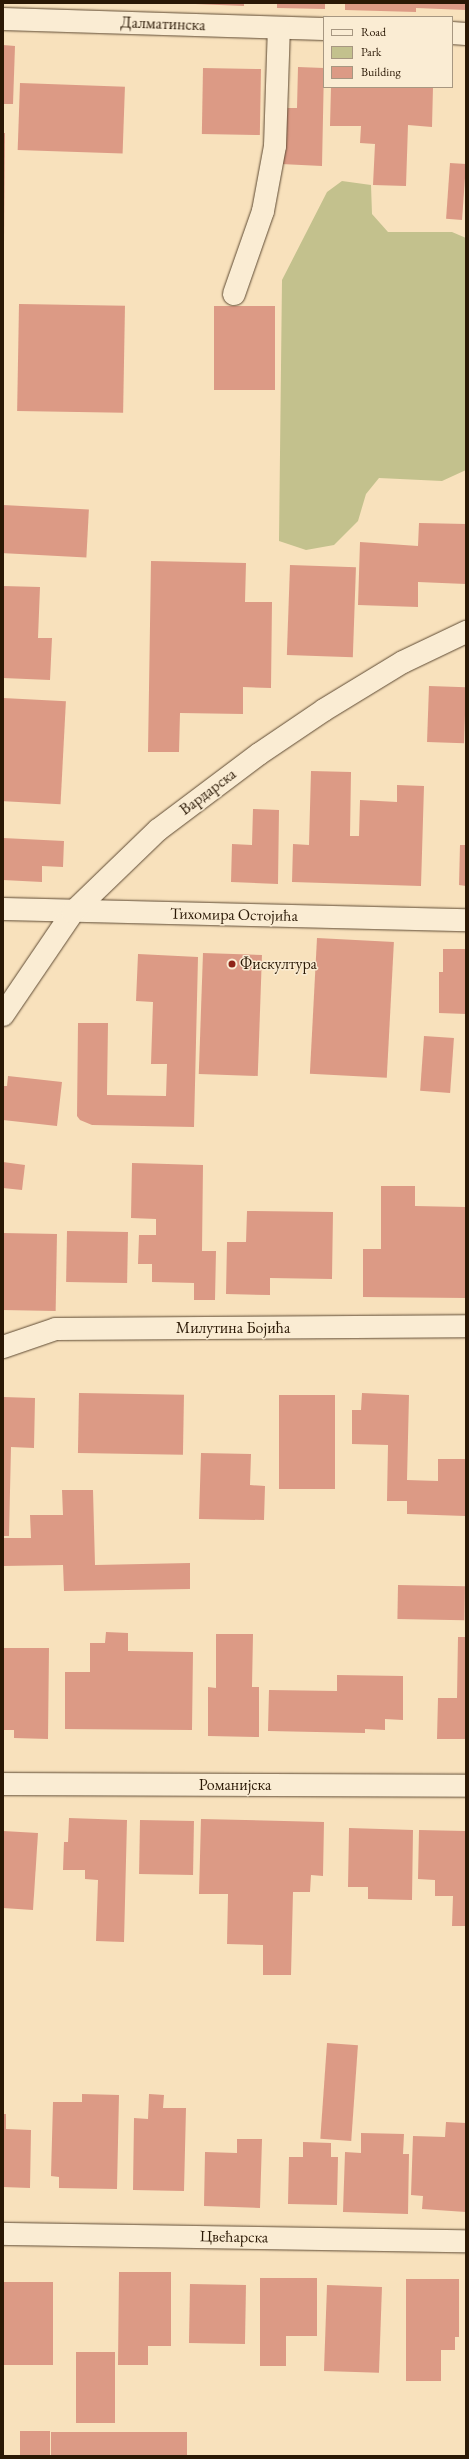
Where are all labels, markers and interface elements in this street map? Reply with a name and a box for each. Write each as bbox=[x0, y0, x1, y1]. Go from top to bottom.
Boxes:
street label: Далматинска bbox=[120, 13, 206, 35]
legend bbox=[323, 16, 453, 88]
text: Road bbox=[361, 24, 386, 40]
text: Park bbox=[361, 44, 381, 60]
text: Building bbox=[361, 64, 401, 80]
street label: Вардарска bbox=[176, 765, 240, 819]
street label: Тихомира Остојића bbox=[170, 904, 298, 926]
place label: Фискултура bbox=[240, 954, 317, 974]
marker: Фискултура bbox=[227, 959, 237, 969]
street label: Милутина Бојића bbox=[176, 1318, 290, 1338]
street label: Романијска bbox=[199, 1775, 271, 1795]
street label: Цвећарска bbox=[200, 2227, 268, 2247]

